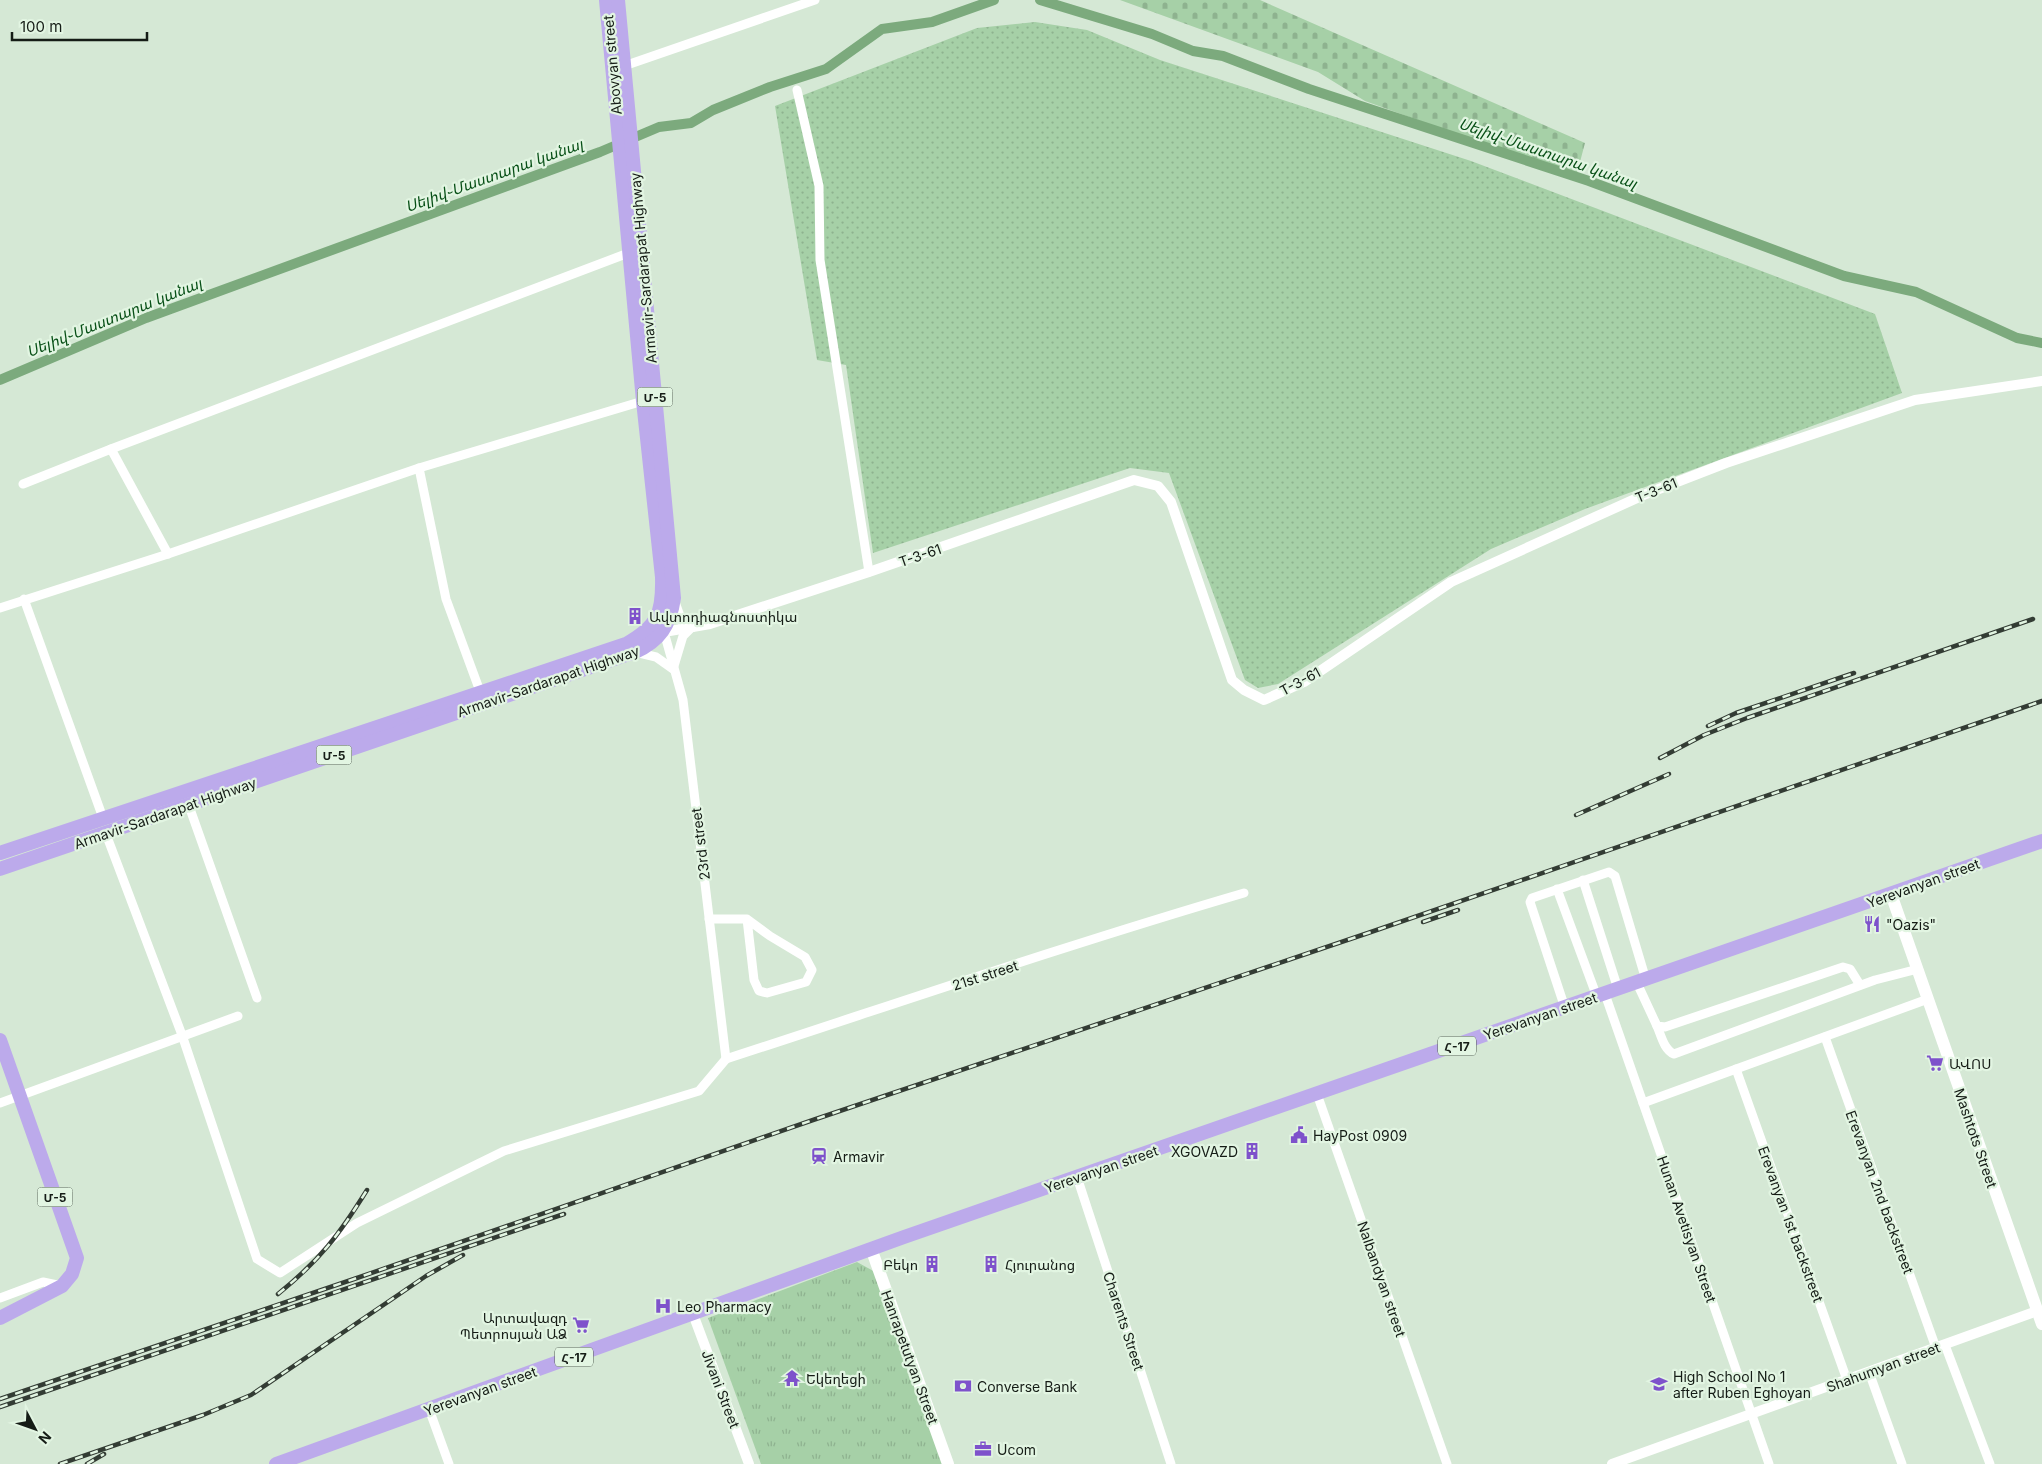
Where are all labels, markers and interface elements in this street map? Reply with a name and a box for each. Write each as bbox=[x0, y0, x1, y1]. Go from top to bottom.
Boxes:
scale bar bbox=[12, 10, 148, 42]
street label: Abovyan street bbox=[599, 14, 625, 116]
text: 100 m bbox=[20, 17, 62, 36]
water label: Սելիվ֊Մաստարա կանալ bbox=[1456, 114, 1641, 193]
water label: Սելիվ֊Մաստարա կանալ bbox=[403, 134, 586, 216]
street label: Armavir-Sardarapat Highway bbox=[626, 172, 660, 364]
water label: Սելիվ֊Մաստարա կանալ bbox=[24, 273, 205, 361]
road number: Մ-5 bbox=[638, 388, 672, 407]
street label: T-3-61 bbox=[1633, 474, 1679, 506]
street label: T-3-61 bbox=[897, 540, 943, 570]
building icon: Ավտոդիագնոստիկա bbox=[625, 606, 645, 626]
place label: Ավտոդիագնոստիկա bbox=[649, 608, 797, 625]
street label: Armavir-Sardarapat Highway bbox=[455, 642, 641, 720]
street label: T-3-61 bbox=[1277, 663, 1323, 699]
road number: Մ-5 bbox=[316, 746, 352, 764]
street label: Armavir-Sardarapat Highway bbox=[72, 774, 258, 852]
street label: 23rd street bbox=[687, 807, 713, 881]
street label: Yerevanyan street bbox=[1864, 855, 1982, 911]
restaurant icon: "Oazis" bbox=[1862, 914, 1882, 934]
place label: "Oazis" bbox=[1886, 916, 1936, 933]
street label: 21st street bbox=[950, 956, 1020, 994]
street label: Yerevanyan street bbox=[1481, 988, 1599, 1043]
road number: Հ-17 bbox=[1438, 1036, 1476, 1056]
supermarket icon: ԱՎՈՍ bbox=[1925, 1053, 1945, 1073]
place label: ԱՎՈՍ bbox=[1949, 1055, 1991, 1072]
street label: Mashtots Street bbox=[1951, 1086, 2001, 1190]
street label: Erevanyan 2nd backstreet bbox=[1843, 1108, 1918, 1276]
public building icon: HayPost 0909 bbox=[1289, 1125, 1309, 1145]
place label: HayPost 0909 bbox=[1313, 1127, 1407, 1144]
street label: Yerevanyan street bbox=[1042, 1141, 1160, 1196]
building icon: XGOVAZD bbox=[1242, 1141, 1262, 1161]
place label: XGOVAZD bbox=[1171, 1143, 1238, 1160]
street label: Erevanyan 1st backstreet bbox=[1755, 1144, 1827, 1305]
station icon: Armavir bbox=[809, 1146, 829, 1166]
place label: Armavir bbox=[833, 1148, 885, 1165]
street label: Hunan Avetisyan Street bbox=[1654, 1153, 1720, 1305]
road number: Մ-5 bbox=[38, 1188, 72, 1206]
street label: Nalbandyan street bbox=[1354, 1219, 1410, 1339]
building icon: Բեկո bbox=[922, 1254, 942, 1274]
building icon: Հյուրանոց bbox=[981, 1254, 1001, 1274]
place label: Բեկո bbox=[883, 1256, 918, 1273]
place label: Հյուրանոց bbox=[1005, 1256, 1075, 1273]
street label: Charents Street bbox=[1100, 1269, 1148, 1373]
street label: Hanrapetutyan Street bbox=[878, 1288, 942, 1427]
hospital icon: Leo Pharmacy bbox=[653, 1296, 673, 1316]
place label: Leo Pharmacy bbox=[677, 1298, 772, 1315]
place label: Արտավազդ Պետրոսյան ԱՁ bbox=[460, 1309, 567, 1342]
supermarket icon: Արտավազդ Պետրոսյան ԱՁ bbox=[571, 1315, 591, 1335]
street label: Shahumyan street bbox=[1824, 1338, 1942, 1395]
road number: Հ-17 bbox=[555, 1348, 593, 1366]
street label: Jivani Street bbox=[698, 1348, 744, 1431]
street label: Yerevanyan street bbox=[421, 1363, 539, 1419]
temple icon: Եկեղեցի bbox=[782, 1368, 802, 1388]
place label: High School No 1 after Ruben Eghoyan bbox=[1673, 1368, 1811, 1401]
place label: Եկեղեցի bbox=[806, 1370, 866, 1387]
school or university icon: High School No 1 after Ruben Eghoyan bbox=[1649, 1374, 1669, 1394]
bank icon: Converse Bank bbox=[953, 1376, 973, 1396]
place label: Converse Bank bbox=[977, 1378, 1077, 1395]
north arrow bbox=[10, 1404, 60, 1454]
text: N bbox=[35, 1428, 55, 1447]
office icon: Ucom bbox=[973, 1439, 993, 1459]
place label: Ucom bbox=[997, 1441, 1036, 1458]

